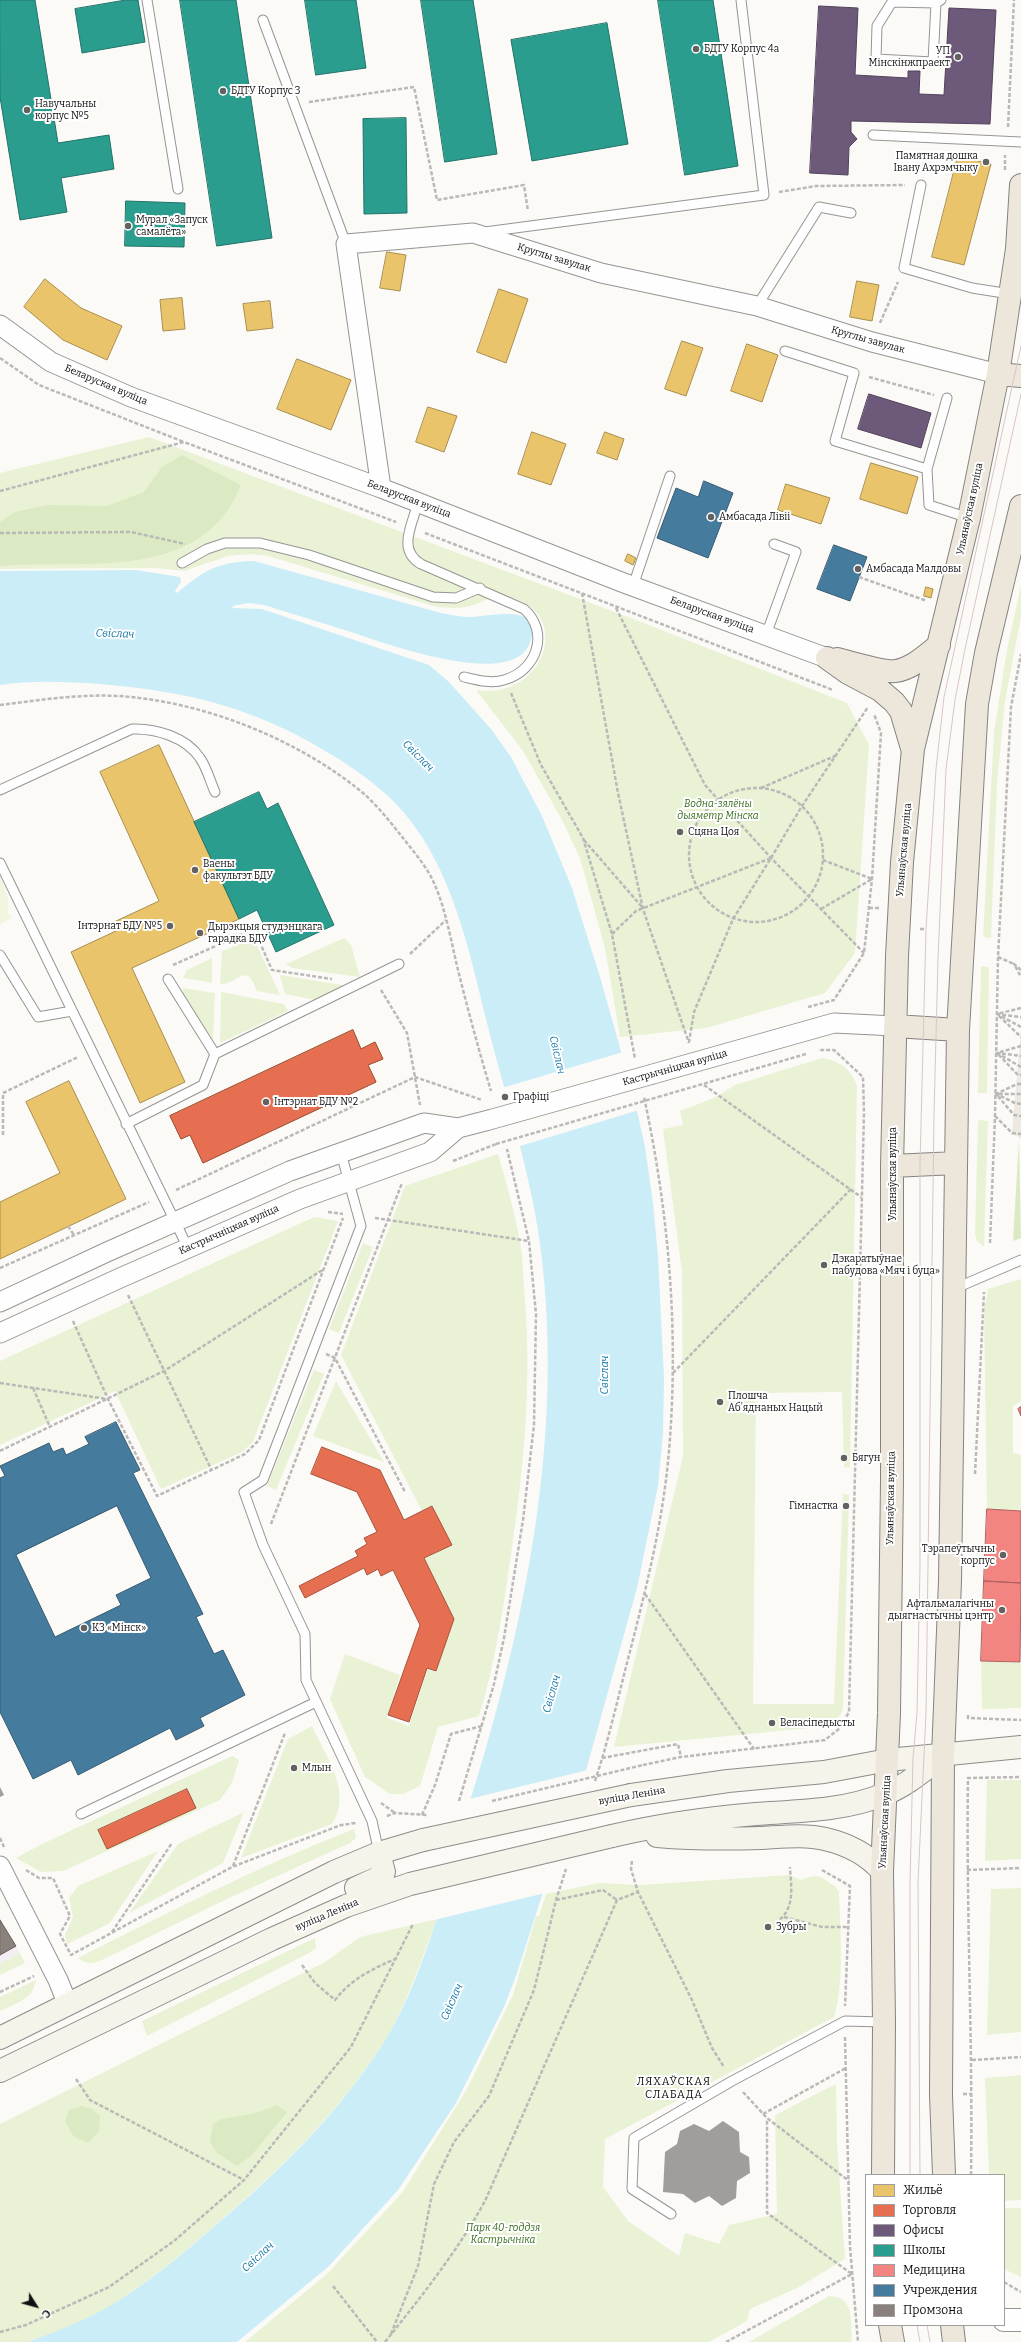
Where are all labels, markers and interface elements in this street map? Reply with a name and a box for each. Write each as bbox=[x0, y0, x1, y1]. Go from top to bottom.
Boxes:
place label: БДТУ Корпус 4а bbox=[704, 43, 779, 55]
marker: БДТУ Корпус 4а bbox=[691, 44, 701, 54]
place label: УП Мінскінжпраект bbox=[869, 45, 950, 68]
marker: УП Мінскінжпраект bbox=[953, 52, 963, 62]
place label: БДТУ Корпус 3 bbox=[231, 85, 301, 97]
marker: БДТУ Корпус 3 bbox=[218, 86, 228, 96]
place label: Навучальны корпус №5 bbox=[35, 98, 96, 122]
marker: Навучальны корпус №5 bbox=[22, 105, 32, 115]
place label: Памятная дошка Івану Ахрэмчыку bbox=[893, 150, 978, 174]
marker: Памятная дошка Івану Ахрэмчыку bbox=[981, 157, 991, 167]
place label: Мурал «Запуск самалёта» bbox=[136, 214, 208, 238]
marker: Мурал «Запуск самалёта» bbox=[123, 221, 133, 231]
street label: Круглы завулак bbox=[516, 241, 592, 275]
street label: Круглы завулак bbox=[830, 324, 906, 356]
street label: Беларуская вуліца bbox=[63, 362, 149, 408]
street label: Ульянаўская вуліца bbox=[954, 462, 986, 556]
street label: Беларуская вуліца bbox=[365, 478, 453, 520]
place label: Амбасада Лівіі bbox=[719, 511, 790, 523]
marker: Амбасада Лівіі bbox=[706, 512, 716, 522]
place label: Амбасада Малдовы bbox=[866, 563, 961, 575]
marker: Амбасада Малдовы bbox=[853, 564, 863, 574]
street label: Беларуская вуліца bbox=[668, 594, 756, 636]
water label: Свіслач bbox=[95, 627, 135, 641]
water label: Свіслач bbox=[400, 738, 436, 774]
park label: Водна-зялёны дыяметр Мінска bbox=[677, 798, 759, 822]
street label: Ульянаўская вуліца bbox=[894, 803, 914, 897]
place label: Сцяна Цоя bbox=[688, 826, 739, 838]
marker: Сцяна Цоя bbox=[675, 827, 685, 837]
place label: Ваены факультэт БДУ bbox=[203, 858, 273, 882]
marker: Ваены факультэт БДУ bbox=[190, 865, 200, 875]
place label: Інтэрнат БДУ №5 bbox=[78, 920, 162, 932]
marker: Інтэрнат БДУ №5 bbox=[165, 921, 175, 931]
place label: Дырэкцыя студэнцкага гарадка БДУ bbox=[208, 921, 322, 944]
marker: Дырэкцыя студэнцкага гарадка БДУ bbox=[195, 928, 205, 938]
water label: Свіслач bbox=[546, 1035, 568, 1075]
street label: Кастрычніцкая вуліца bbox=[621, 1047, 729, 1089]
place label: Графіці bbox=[513, 1091, 549, 1103]
marker: Графіці bbox=[500, 1092, 510, 1102]
place label: Інтэрнат БДУ №2 bbox=[274, 1096, 358, 1108]
marker: Інтэрнат БДУ №2 bbox=[261, 1097, 271, 1107]
street label: Ульянаўская вуліца bbox=[887, 1127, 899, 1221]
street label: Кастрычніцкая вуліца bbox=[177, 1203, 281, 1257]
place label: Дэкаратыўнае пабудова «Мяч і буца» bbox=[832, 1253, 940, 1276]
marker: Дэкаратыўнае пабудова «Мяч і буца» bbox=[819, 1260, 829, 1270]
water label: Свіслач bbox=[598, 1356, 612, 1394]
place label: Плошча Абʼяднаных Нацый bbox=[728, 1390, 823, 1414]
marker: Плошча Абʼяднаных Нацый bbox=[715, 1397, 725, 1407]
street label: Ульянаўская вуліца bbox=[884, 1451, 898, 1545]
place label: Бягун bbox=[852, 1452, 880, 1464]
marker: Бягун bbox=[839, 1453, 849, 1463]
place label: Гімнастка bbox=[789, 1500, 838, 1512]
marker: Гімнастка bbox=[841, 1501, 851, 1511]
place label: Тэрапеўтычны корпус bbox=[922, 1543, 995, 1566]
marker: Тэрапеўтычны корпус bbox=[998, 1550, 1008, 1560]
place label: Афтальмалагічны дыягнастычны цэнтр bbox=[888, 1598, 994, 1622]
marker: Афтальмалагічны дыягнастычны цэнтр bbox=[997, 1605, 1007, 1615]
place label: КЗ «Мінск» bbox=[92, 1622, 146, 1634]
marker: КЗ «Мінск» bbox=[79, 1623, 89, 1633]
water label: Свіслач bbox=[540, 1673, 564, 1715]
place label: Веласіпедысты bbox=[780, 1717, 855, 1729]
marker: Веласіпедысты bbox=[767, 1718, 777, 1728]
place label: Млын bbox=[302, 1762, 331, 1774]
marker: Млын bbox=[289, 1763, 299, 1773]
street label: Ульянаўская вуліца bbox=[877, 1775, 893, 1869]
street label: вуліца Леніна bbox=[598, 1784, 666, 1808]
street label: вуліца Леніна bbox=[294, 1896, 360, 1934]
place label: Зубры bbox=[776, 1921, 806, 1933]
marker: Зубры bbox=[763, 1922, 773, 1932]
water label: Свіслач bbox=[438, 1982, 466, 2022]
district label: ЛЯХАЎСКАЯ СЛАБАДА bbox=[637, 2075, 711, 2101]
legend bbox=[865, 2174, 1005, 2326]
text: Жильё bbox=[903, 2183, 943, 2197]
text: Торговля bbox=[903, 2203, 956, 2217]
park label: Парк 40-годдзя Кастрычніка bbox=[466, 2222, 540, 2246]
text: Офисы bbox=[903, 2223, 944, 2237]
water label: Свіслач bbox=[239, 2239, 277, 2275]
text: Школы bbox=[903, 2243, 945, 2257]
text: Медицина bbox=[903, 2263, 965, 2277]
text: Учреждения bbox=[903, 2283, 977, 2297]
north arrow bbox=[16, 2286, 56, 2326]
text: Промзона bbox=[903, 2303, 963, 2317]
text: С bbox=[39, 2307, 53, 2320]

